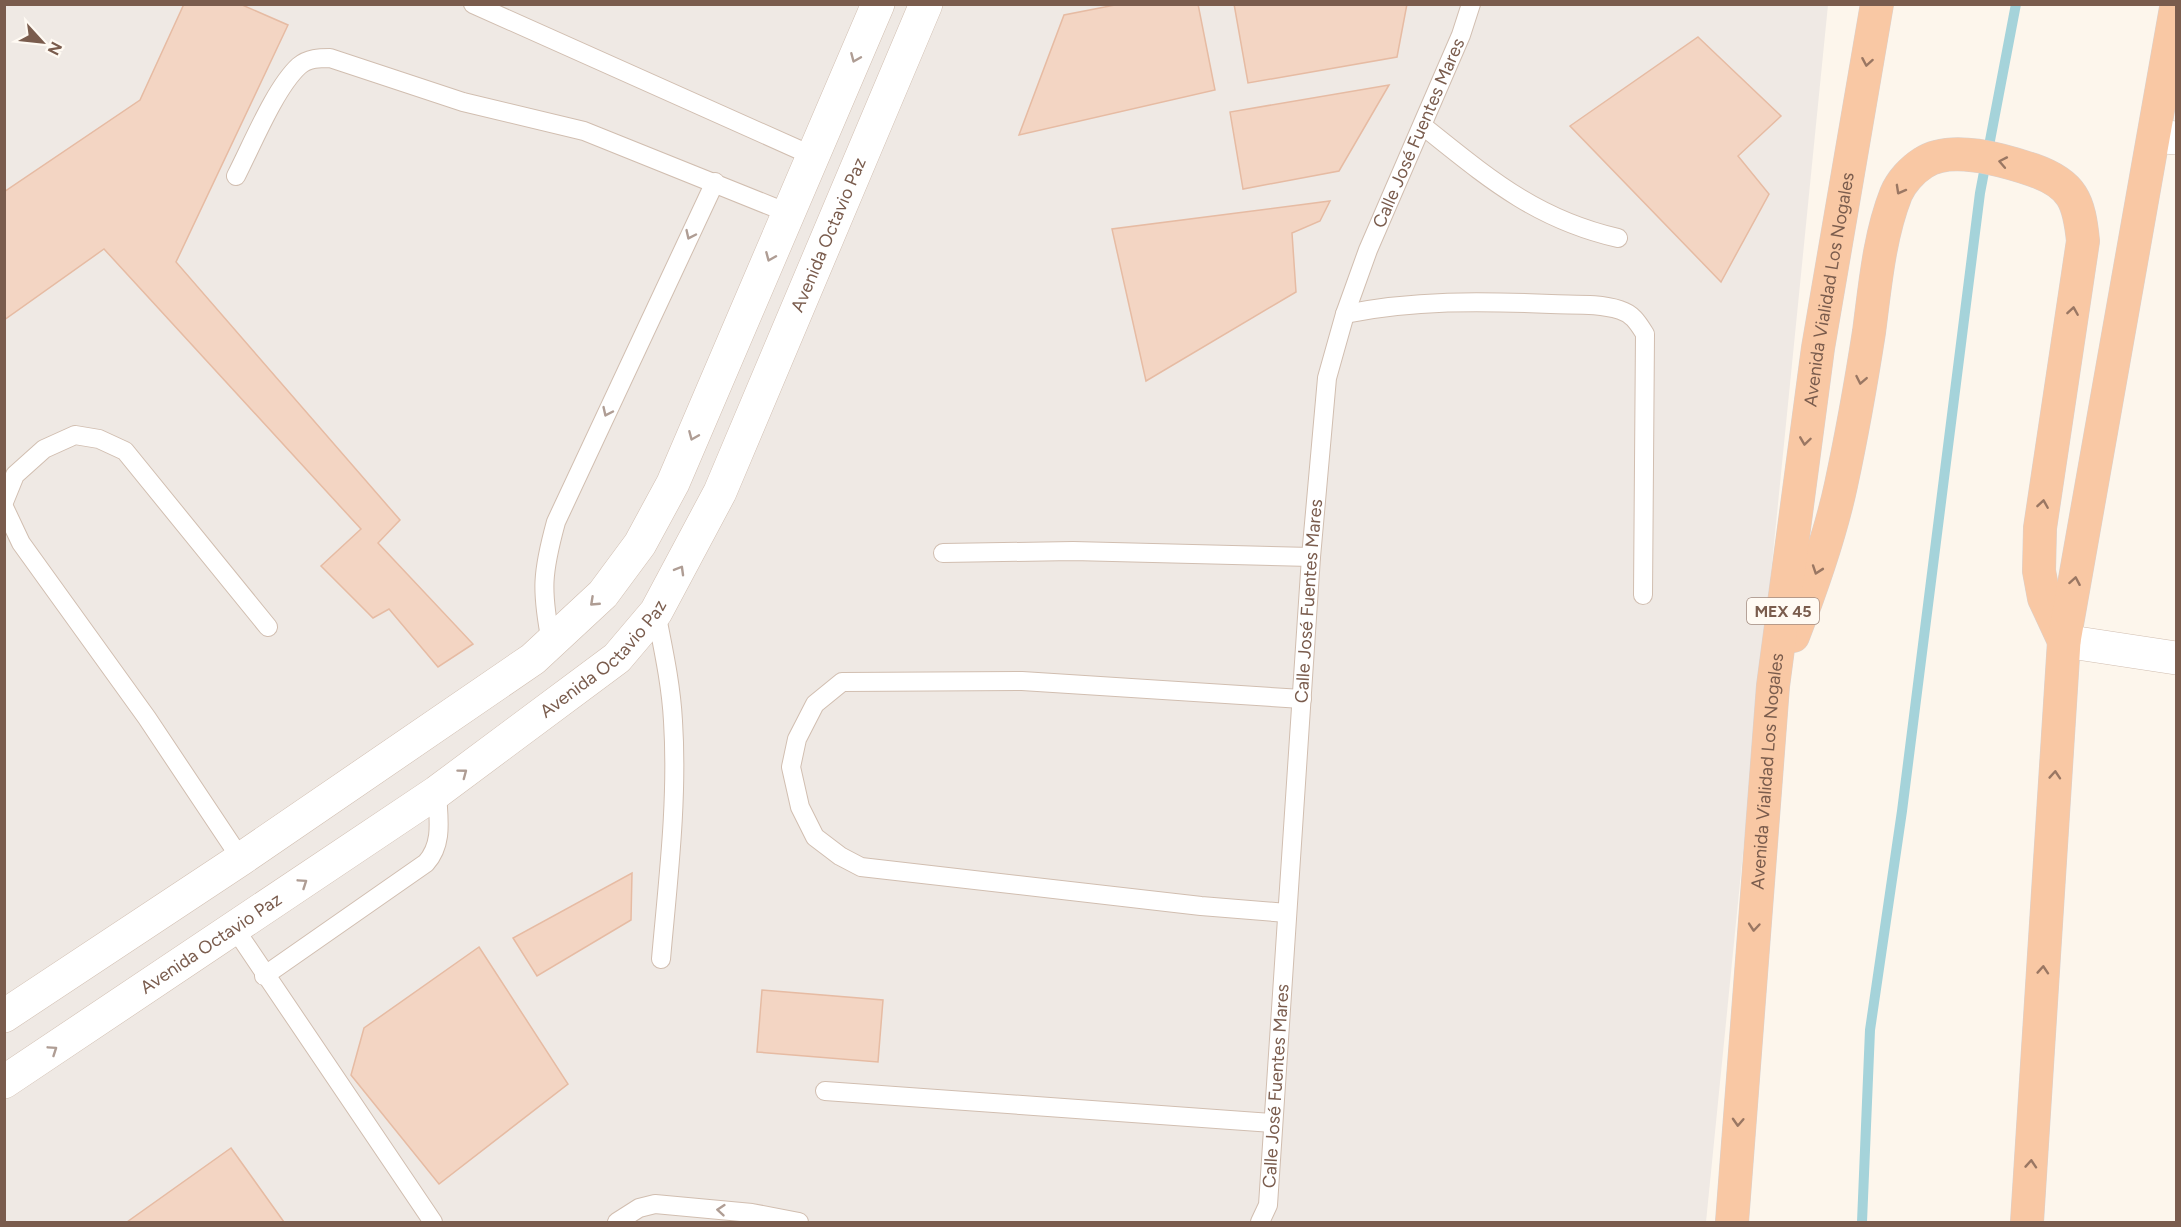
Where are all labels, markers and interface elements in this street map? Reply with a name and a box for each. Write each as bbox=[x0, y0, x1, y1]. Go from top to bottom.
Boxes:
north arrow bbox=[12, 12, 72, 72]
street label: Calle José Fuentes Mares bbox=[1368, 35, 1469, 231]
text: N bbox=[44, 39, 66, 58]
one-way arrow bbox=[850, 52, 862, 63]
one-way arrow bbox=[1862, 57, 1874, 67]
street label: Avenida Octavio Paz bbox=[786, 154, 871, 315]
one-way arrow bbox=[1998, 156, 2008, 169]
street label: Avenida Vialidad Los Nogales bbox=[1799, 171, 1859, 408]
one-way arrow bbox=[1896, 184, 1907, 194]
one-way arrow bbox=[685, 229, 697, 240]
one-way arrow bbox=[765, 250, 777, 261]
one-way arrow bbox=[2066, 307, 2078, 316]
one-way arrow bbox=[1855, 375, 1867, 385]
one-way arrow bbox=[602, 406, 614, 417]
one-way arrow bbox=[688, 430, 700, 441]
one-way arrow bbox=[1800, 436, 1812, 446]
street label: Calle José Fuentes Mares bbox=[1290, 498, 1327, 704]
one-way arrow bbox=[2037, 499, 2049, 509]
one-way arrow bbox=[1812, 564, 1825, 575]
one-way arrow bbox=[672, 566, 684, 576]
one-way arrow bbox=[2068, 576, 2080, 586]
one-way arrow bbox=[590, 595, 601, 606]
street label: Avenida Octavio Paz bbox=[536, 596, 671, 723]
road number: MEX 45 bbox=[1747, 598, 1819, 624]
street label: Avenida Vialidad Los Nogales bbox=[1746, 652, 1788, 890]
one-way arrow bbox=[457, 769, 468, 780]
one-way arrow bbox=[2049, 770, 2062, 779]
one-way arrow bbox=[296, 879, 307, 890]
street label: Avenida Octavio Paz bbox=[136, 888, 286, 999]
one-way arrow bbox=[1747, 923, 1760, 932]
one-way arrow bbox=[2036, 965, 2049, 974]
street label: Calle José Fuentes Mares bbox=[1258, 983, 1294, 1189]
one-way arrow bbox=[46, 1046, 57, 1057]
one-way arrow bbox=[1732, 1117, 1745, 1126]
one-way arrow bbox=[2024, 1160, 2037, 1169]
one-way arrow bbox=[716, 1204, 725, 1217]

